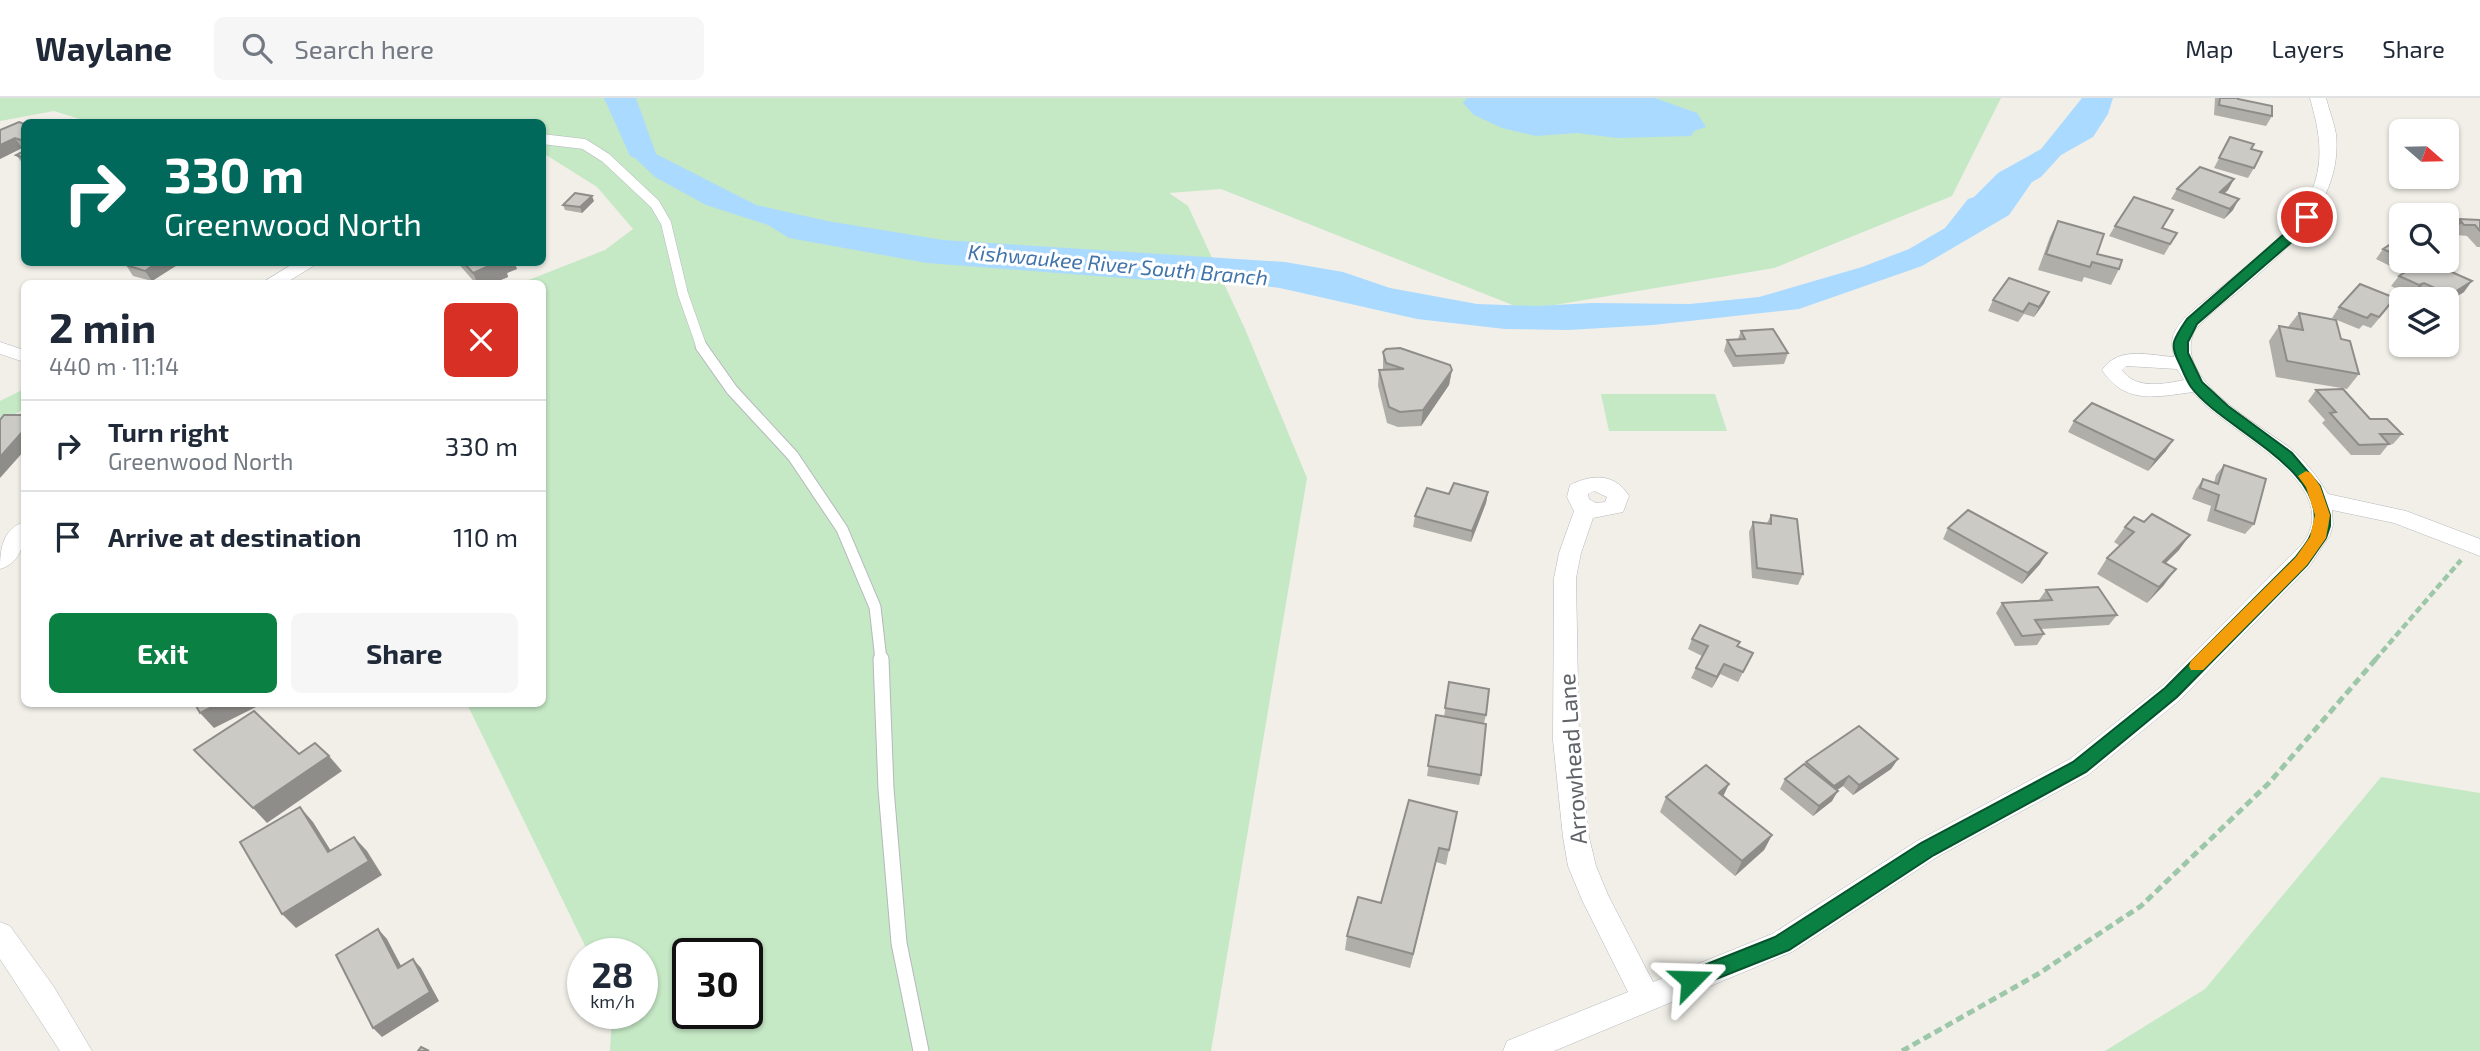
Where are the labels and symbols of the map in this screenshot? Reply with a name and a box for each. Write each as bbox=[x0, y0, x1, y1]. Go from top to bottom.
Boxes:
north arrow bbox=[2389, 119, 2459, 189]
pin bbox=[2277, 187, 2337, 247]
water label: Kishwaukee River South Branch bbox=[967, 238, 1269, 290]
street label: Arrowhead Lane bbox=[1552, 673, 1592, 845]
speed limit sign: 30 bbox=[672, 938, 763, 1029]
position arrow bbox=[1654, 943, 1728, 1017]

